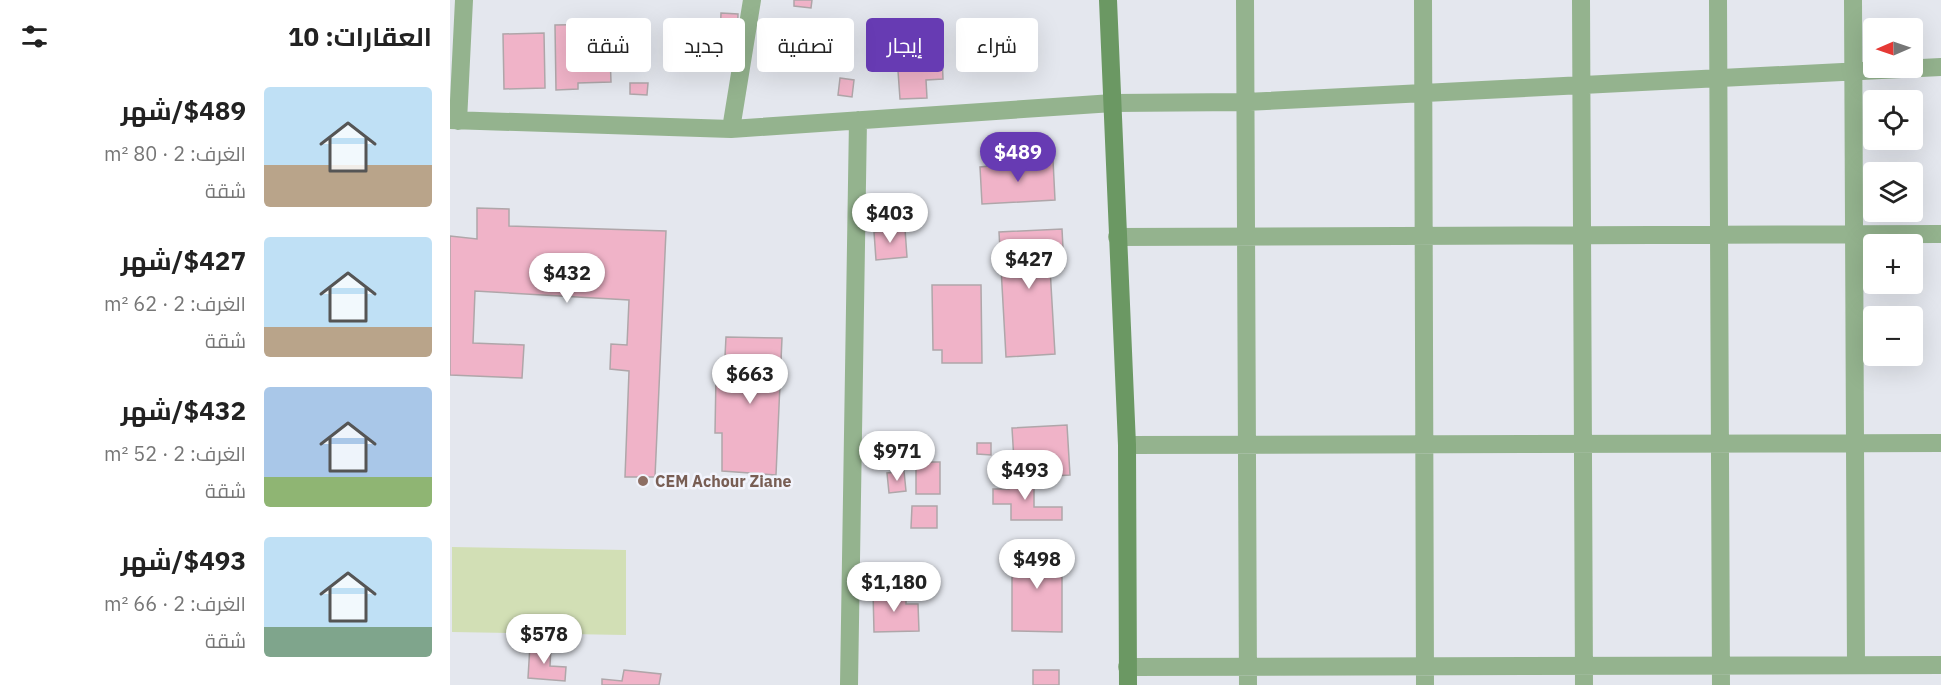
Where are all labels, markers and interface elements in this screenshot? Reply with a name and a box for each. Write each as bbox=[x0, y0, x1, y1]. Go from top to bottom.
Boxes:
chip: شقة bbox=[566, 18, 651, 72]
chip: جديد bbox=[663, 18, 745, 72]
chip: تصفية bbox=[757, 18, 854, 72]
chip: إيجار bbox=[866, 18, 944, 72]
chip: شراء bbox=[956, 18, 1038, 72]
north arrow bbox=[1863, 18, 1923, 78]
map controls bbox=[1863, 18, 1923, 366]
text: العقارات: 10 bbox=[288, 19, 432, 53]
icon: filters bbox=[18, 20, 51, 53]
button: locate bbox=[1863, 90, 1923, 150]
text: $489/شهر bbox=[121, 93, 246, 127]
icon: home bbox=[312, 111, 384, 183]
pin: $489 bbox=[982, 132, 1054, 183]
text: $489 bbox=[994, 138, 1042, 165]
text: الغرف: 2 · 80 m² bbox=[104, 140, 246, 167]
button: layers bbox=[1863, 162, 1923, 222]
text: شقة bbox=[205, 177, 246, 204]
pin: $403 bbox=[854, 193, 926, 244]
text: $403 bbox=[866, 199, 914, 226]
button: + bbox=[1863, 234, 1923, 294]
pin: $427 bbox=[993, 239, 1065, 290]
text: $427/شهر bbox=[121, 243, 246, 277]
text: $427 bbox=[1005, 245, 1053, 272]
pin: $432 bbox=[531, 253, 603, 304]
text: $432 bbox=[543, 259, 591, 286]
icon: home bbox=[312, 261, 384, 333]
text: الغرف: 2 · 62 m² bbox=[104, 290, 246, 317]
button: − bbox=[1863, 306, 1923, 366]
text: شقة bbox=[205, 327, 246, 354]
pin: $663 bbox=[714, 354, 786, 405]
text: $663 bbox=[726, 360, 774, 387]
text: $432/شهر bbox=[121, 393, 246, 427]
icon: home bbox=[312, 411, 384, 483]
pin: $971 bbox=[861, 431, 933, 482]
text: $971 bbox=[873, 437, 921, 464]
text: الغرف: 2 · 52 m² bbox=[104, 440, 246, 467]
pin: $493 bbox=[989, 450, 1061, 501]
text: $493 bbox=[1001, 456, 1049, 483]
place label: CEM Achour Ziane bbox=[655, 471, 792, 491]
marker: CEM Achour Ziane bbox=[636, 474, 650, 488]
text: شقة bbox=[205, 477, 246, 504]
pin: $498 bbox=[1001, 539, 1073, 590]
text: $493/شهر bbox=[121, 543, 246, 577]
text: $498 bbox=[1013, 545, 1061, 572]
icon: home bbox=[312, 561, 384, 633]
pin: $1,180 bbox=[845, 562, 943, 613]
text: $1,180 bbox=[861, 568, 927, 595]
text: الغرف: 2 · 66 m² bbox=[104, 590, 246, 617]
pin: $578 bbox=[508, 614, 580, 665]
text: $578 bbox=[520, 620, 568, 647]
text: شقة bbox=[205, 627, 246, 654]

